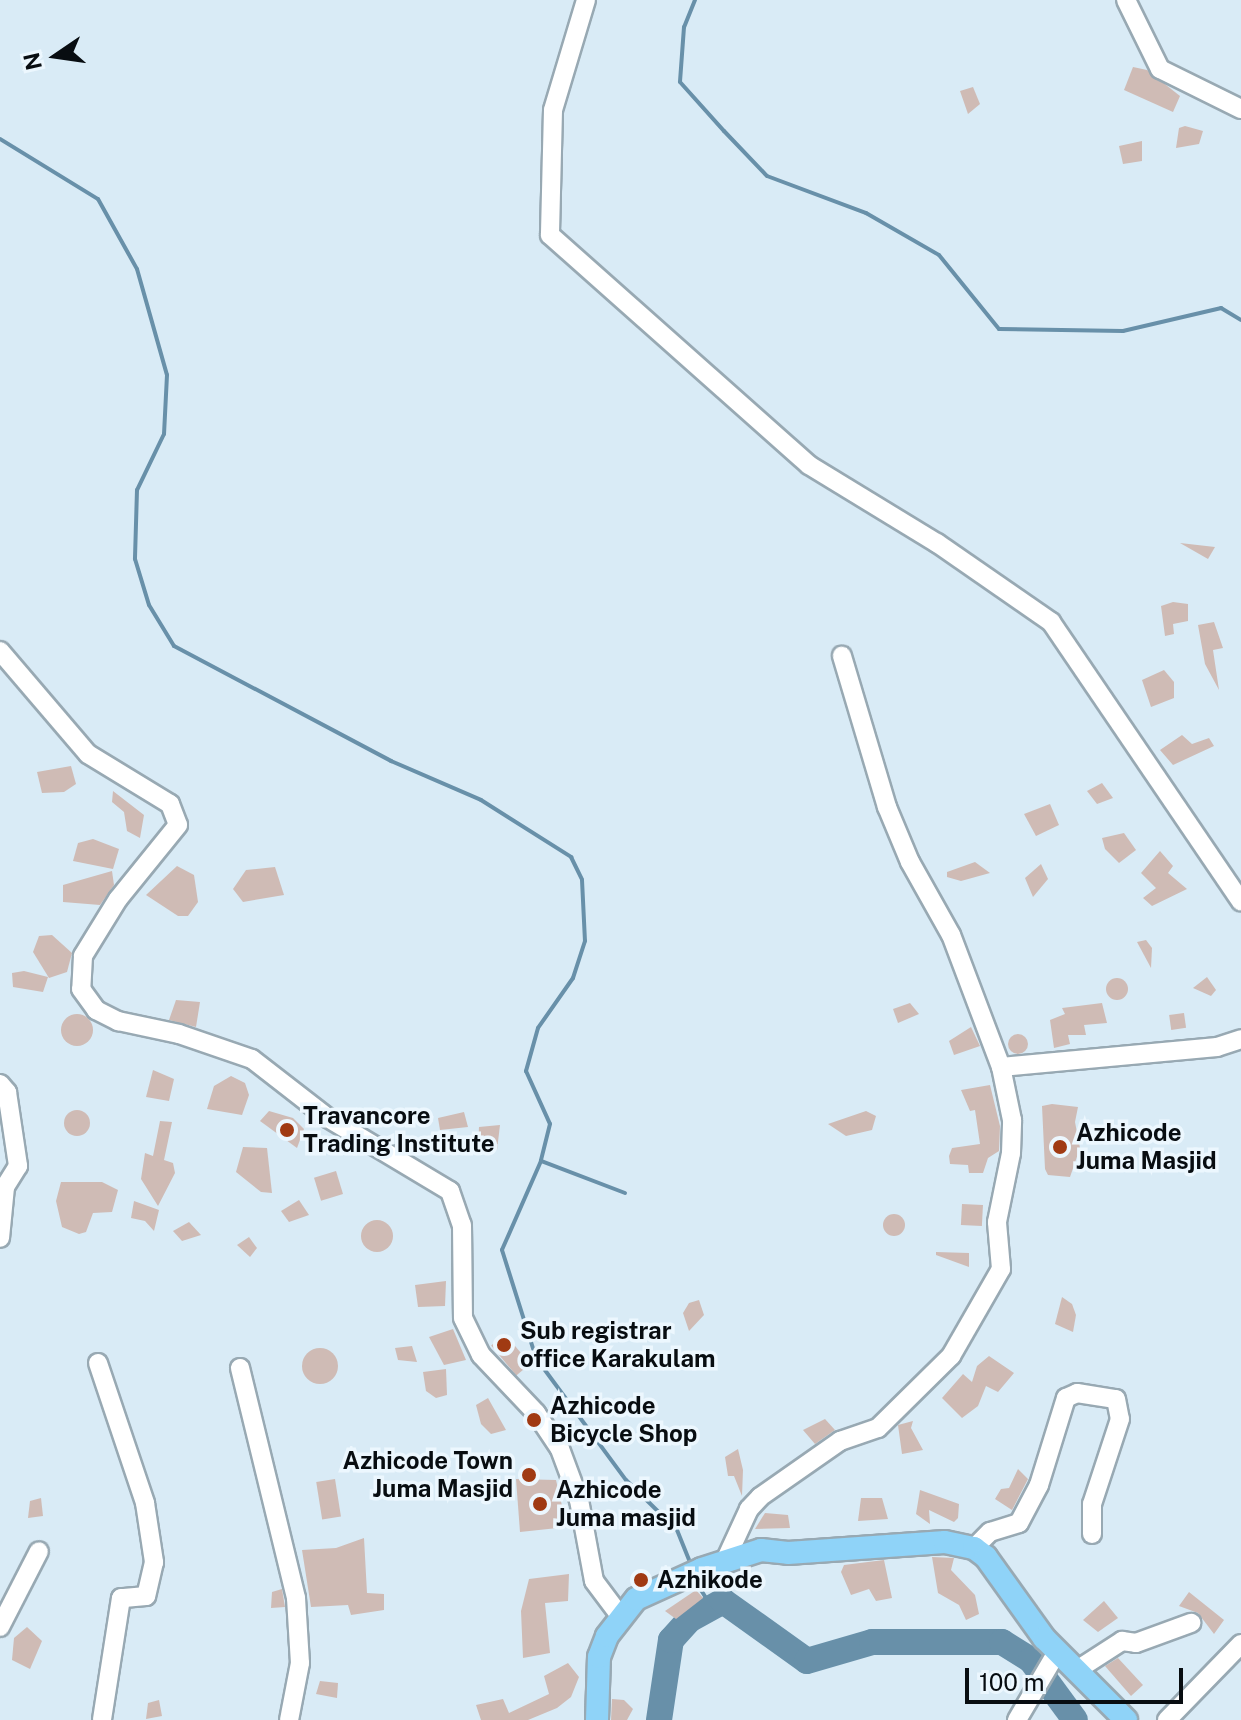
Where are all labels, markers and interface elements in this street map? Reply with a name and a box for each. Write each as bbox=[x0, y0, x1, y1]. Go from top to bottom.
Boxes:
north arrow bbox=[16, 16, 96, 96]
text: N bbox=[18, 50, 47, 73]
place label: Travancore Trading Institute bbox=[303, 1102, 495, 1158]
place label: Azhicode Juma Masjid bbox=[1076, 1119, 1217, 1175]
marker: Travancore Trading Institute bbox=[278, 1121, 296, 1139]
marker: Azhicode Juma Masjid bbox=[1051, 1138, 1069, 1156]
place label: Sub registrar office Karakulam bbox=[520, 1317, 716, 1373]
marker: Sub registrar office Karakulam bbox=[495, 1336, 513, 1354]
place label: Azhicode Bicycle Shop bbox=[550, 1392, 697, 1448]
marker: Azhicode Bicycle Shop bbox=[525, 1411, 543, 1429]
place label: Azhicode Town Juma Masjid bbox=[343, 1447, 513, 1503]
marker: Azhicode Town Juma Masjid bbox=[520, 1466, 538, 1484]
place label: Azhicode Juma masjid bbox=[556, 1476, 696, 1532]
marker: Azhicode Juma masjid bbox=[531, 1495, 549, 1513]
place label: Azhikode bbox=[657, 1566, 763, 1594]
marker: Azhikode bbox=[632, 1571, 650, 1589]
scale bar bbox=[969, 1652, 1187, 1702]
text: 100 m bbox=[979, 1668, 1045, 1696]

